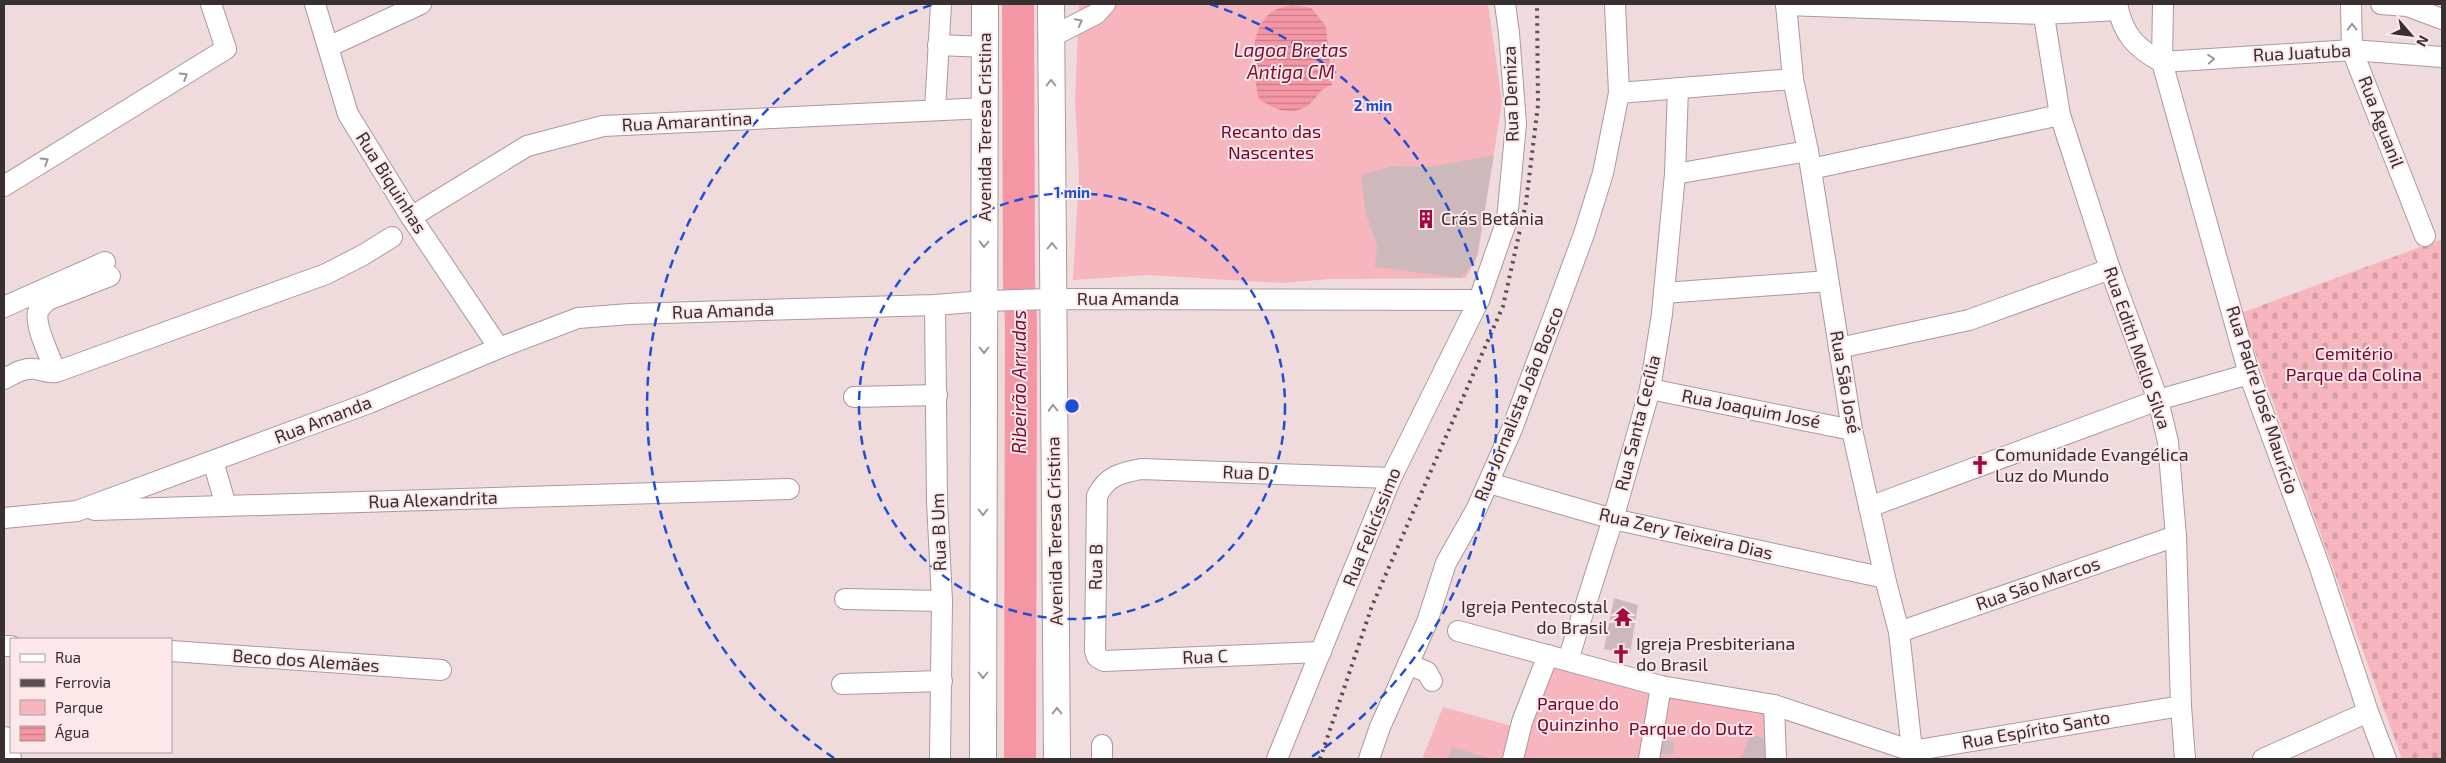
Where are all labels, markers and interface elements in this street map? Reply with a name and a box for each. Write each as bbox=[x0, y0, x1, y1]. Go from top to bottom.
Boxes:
north arrow bbox=[2386, 10, 2436, 60]
one-way arrow bbox=[1074, 19, 1083, 29]
one-way arrow bbox=[2347, 23, 2357, 30]
street label: Avenida Teresa Cristina bbox=[973, 32, 995, 222]
text: N bbox=[2413, 33, 2433, 50]
water label: Lagoa Bretas Antiga CM bbox=[1234, 38, 1348, 83]
street label: Rua Juatuba bbox=[2252, 38, 2352, 66]
street label: Rua Demiza bbox=[1497, 46, 1523, 142]
one-way arrow bbox=[2207, 53, 2215, 64]
one-way arrow bbox=[178, 72, 187, 82]
street label: Rua Aguanil bbox=[2354, 73, 2410, 171]
one-way arrow bbox=[1046, 79, 1056, 86]
text: 2 min bbox=[1354, 96, 1392, 114]
street label: Rua Amarantina bbox=[621, 107, 753, 135]
park label: Recanto das Nascentes bbox=[1221, 120, 1321, 163]
street label: Rua Biquinhas bbox=[352, 128, 432, 237]
one-way arrow bbox=[40, 157, 49, 167]
text: 1 min bbox=[1054, 183, 1090, 201]
place label: Crás Betânia bbox=[1441, 207, 1544, 229]
building icon: Crás Betânia bbox=[1415, 208, 1437, 230]
one-way arrow bbox=[979, 240, 990, 248]
one-way arrow bbox=[1047, 241, 1057, 249]
street label: Rua Edith Mello Silva bbox=[2100, 263, 2176, 432]
street label: Rua Amanda bbox=[1077, 287, 1179, 309]
street label: Rua Amanda bbox=[671, 297, 774, 323]
street label: Rua Jornalista João Bosco bbox=[1469, 303, 1567, 504]
street label: Rua Padre José Maurício bbox=[2222, 303, 2304, 497]
water label: Ribeirão Arrudas bbox=[1007, 310, 1030, 454]
street label: Rua São José bbox=[1826, 329, 1866, 435]
park label: Cemitério Parque da Colina bbox=[2286, 342, 2422, 385]
one-way arrow bbox=[979, 346, 989, 354]
street label: Rua Santa Cecília bbox=[1609, 352, 1665, 493]
street label: Rua Joaquim José bbox=[1680, 384, 1822, 432]
street label: Rua Amanda bbox=[271, 390, 374, 448]
centre of rings bbox=[1063, 397, 1081, 415]
one-way arrow bbox=[1048, 404, 1059, 412]
street label: Avenida Teresa Cristina bbox=[1041, 436, 1067, 626]
place label: Comunidade Evangélica Luz do Mundo bbox=[1995, 443, 2189, 486]
church icon: Comunidade Evangélica Luz do Mundo bbox=[1969, 454, 1991, 476]
street label: Rua D bbox=[1222, 460, 1270, 484]
street label: Rua Felicíssimo bbox=[1337, 464, 1405, 589]
street label: Rua Alexandrita bbox=[368, 486, 498, 512]
street label: Rua B Um bbox=[926, 493, 950, 572]
street label: Rua Zery Teixeira Dias bbox=[1597, 502, 1775, 564]
one-way arrow bbox=[978, 508, 988, 516]
street label: Rua B bbox=[1084, 544, 1106, 590]
street label: Rua São Marcos bbox=[1973, 551, 2103, 615]
place label: Igreja Pentecostal do Brasil bbox=[1461, 595, 1609, 638]
temple icon: Igreja Pentecostal do Brasil bbox=[1612, 606, 1634, 628]
place label: Igreja Presbiteriana do Brasil bbox=[1636, 632, 1795, 675]
legend bbox=[10, 638, 172, 753]
church icon: Igreja Presbiteriana do Brasil bbox=[1610, 643, 1632, 665]
street label: Beco dos Alemães bbox=[232, 644, 380, 676]
street label: Rua C bbox=[1182, 644, 1228, 668]
text: Rua bbox=[55, 648, 81, 666]
one-way arrow bbox=[978, 671, 988, 679]
text: Ferrovia bbox=[55, 673, 111, 691]
park label: Parque do Quinzinho bbox=[1537, 692, 1619, 735]
text: Parque bbox=[55, 698, 103, 716]
street label: Rua Espírito Santo bbox=[1960, 705, 2111, 753]
one-way arrow bbox=[1052, 706, 1062, 714]
park label: Parque do Dutz bbox=[1629, 717, 1753, 739]
text: Água bbox=[55, 723, 90, 741]

